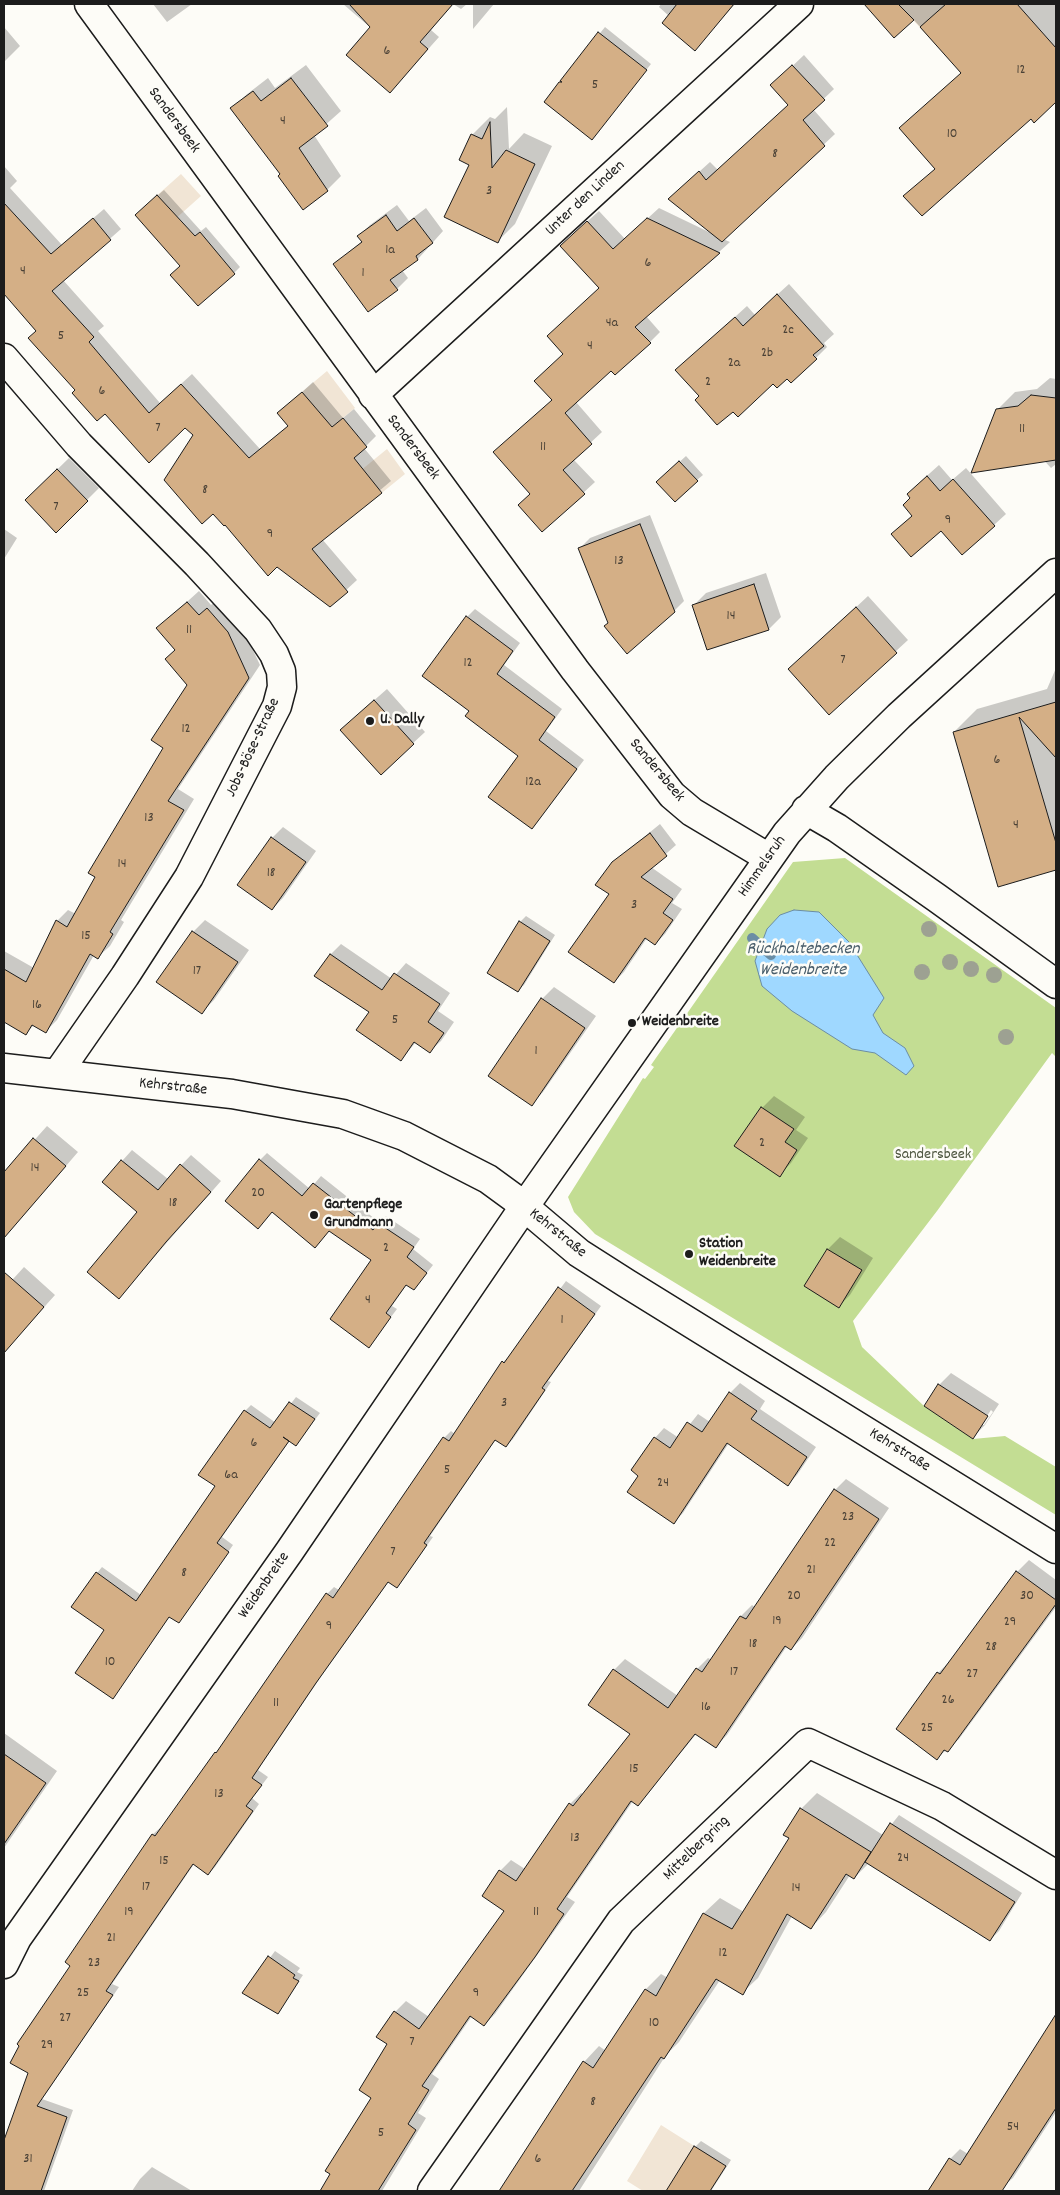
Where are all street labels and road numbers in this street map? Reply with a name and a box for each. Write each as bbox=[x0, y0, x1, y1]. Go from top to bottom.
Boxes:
street label: Sandersbeek bbox=[143, 84, 203, 158]
street label: Unter den Linden bbox=[542, 157, 630, 241]
street label: Sandersbeek bbox=[381, 412, 443, 484]
street label: Jobs-Böse-Straße bbox=[223, 695, 285, 801]
street label: Sandersbeek bbox=[624, 735, 688, 807]
street label: Himmelsruh bbox=[735, 832, 791, 902]
street label: Kehrstraße bbox=[138, 1075, 208, 1101]
street label: Kehrstraße bbox=[524, 1205, 590, 1263]
street label: Kehrstraße bbox=[865, 1425, 933, 1477]
street label: Weidenbreite bbox=[235, 1549, 295, 1623]
street label: Mittelbergring bbox=[660, 1813, 734, 1885]

